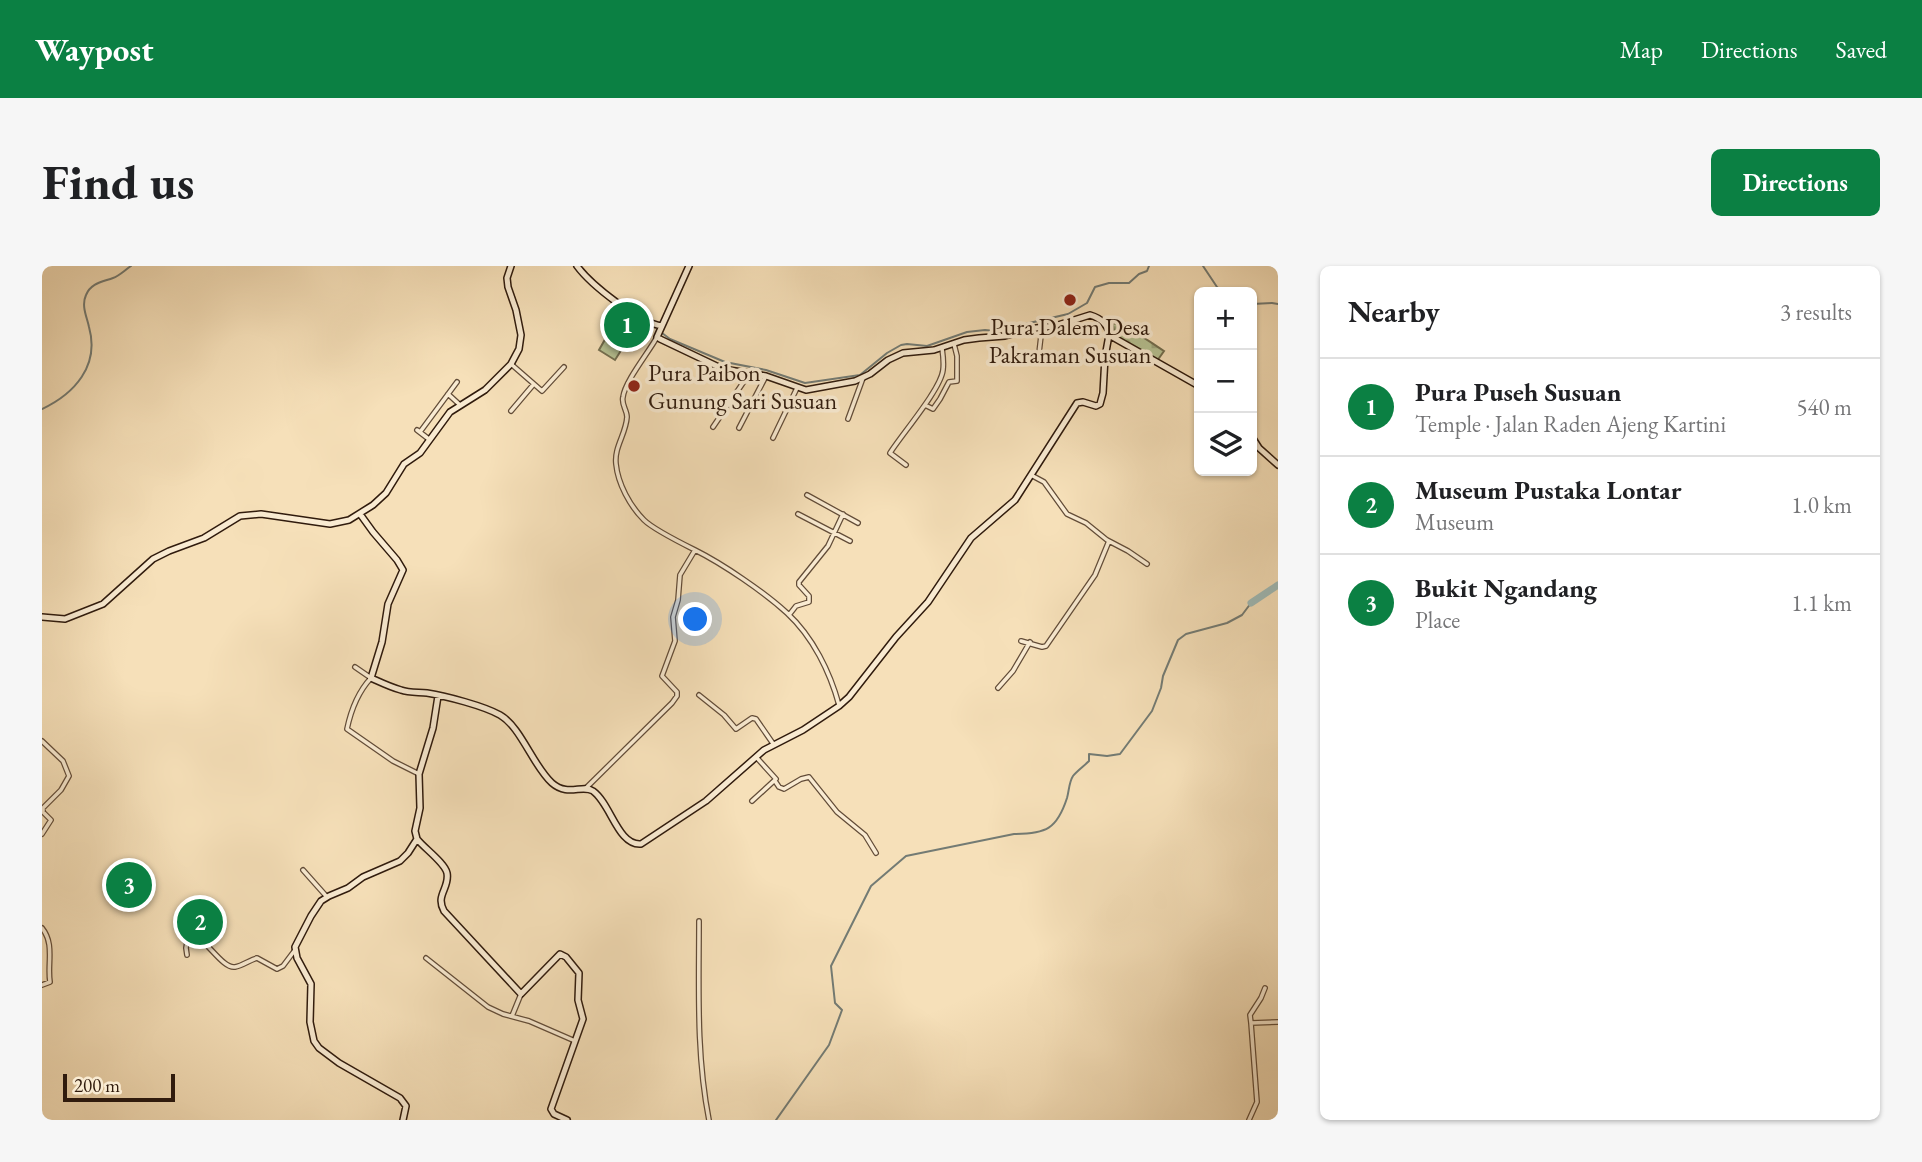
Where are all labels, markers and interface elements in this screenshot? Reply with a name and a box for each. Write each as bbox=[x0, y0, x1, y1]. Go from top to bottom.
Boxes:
text: Waypost bbox=[35, 28, 154, 71]
text: Map bbox=[1620, 34, 1663, 65]
text: Directions bbox=[1701, 34, 1798, 65]
text: Saved bbox=[1836, 34, 1887, 65]
button: Directions bbox=[1711, 149, 1880, 216]
text: Find us bbox=[42, 150, 194, 214]
map controls bbox=[1194, 287, 1257, 476]
button: + bbox=[1194, 287, 1257, 350]
marker: Pura Dalem Desa Pakraman Susuan bbox=[1062, 292, 1078, 308]
text: Nearby bbox=[1348, 292, 1440, 331]
text: 3 results bbox=[1780, 297, 1852, 327]
pin: 1 bbox=[604, 299, 650, 351]
place label: Pura Dalem Desa Pakraman Susuan bbox=[989, 311, 1152, 370]
button: − bbox=[1194, 350, 1257, 413]
place label: Pura Paibon Gunung Sari Susuan bbox=[648, 357, 838, 416]
text: Pura Puseh Susuan bbox=[1415, 375, 1621, 409]
marker: Pura Paibon Gunung Sari Susuan bbox=[626, 378, 642, 394]
text: 1 bbox=[1365, 392, 1377, 422]
text: 540 m bbox=[1796, 392, 1852, 422]
text: Temple · Jalan Raden Ajeng Kartini bbox=[1415, 409, 1726, 439]
button: layers bbox=[1194, 413, 1257, 476]
text: Museum Pustaka Lontar bbox=[1415, 473, 1682, 507]
text: 2 bbox=[1365, 490, 1377, 520]
text: 1.0 km bbox=[1791, 490, 1852, 520]
text: Museum bbox=[1415, 507, 1494, 537]
text: Bukit Ngandang bbox=[1415, 571, 1597, 605]
text: 3 bbox=[1365, 588, 1377, 618]
text: 1.1 km bbox=[1791, 588, 1852, 618]
your location bbox=[678, 602, 712, 636]
text: Place bbox=[1415, 605, 1460, 635]
pin: 3 bbox=[106, 859, 152, 911]
pin: 2 bbox=[177, 896, 223, 948]
scale bar bbox=[63, 1071, 175, 1103]
text: 200 m bbox=[74, 1073, 120, 1098]

